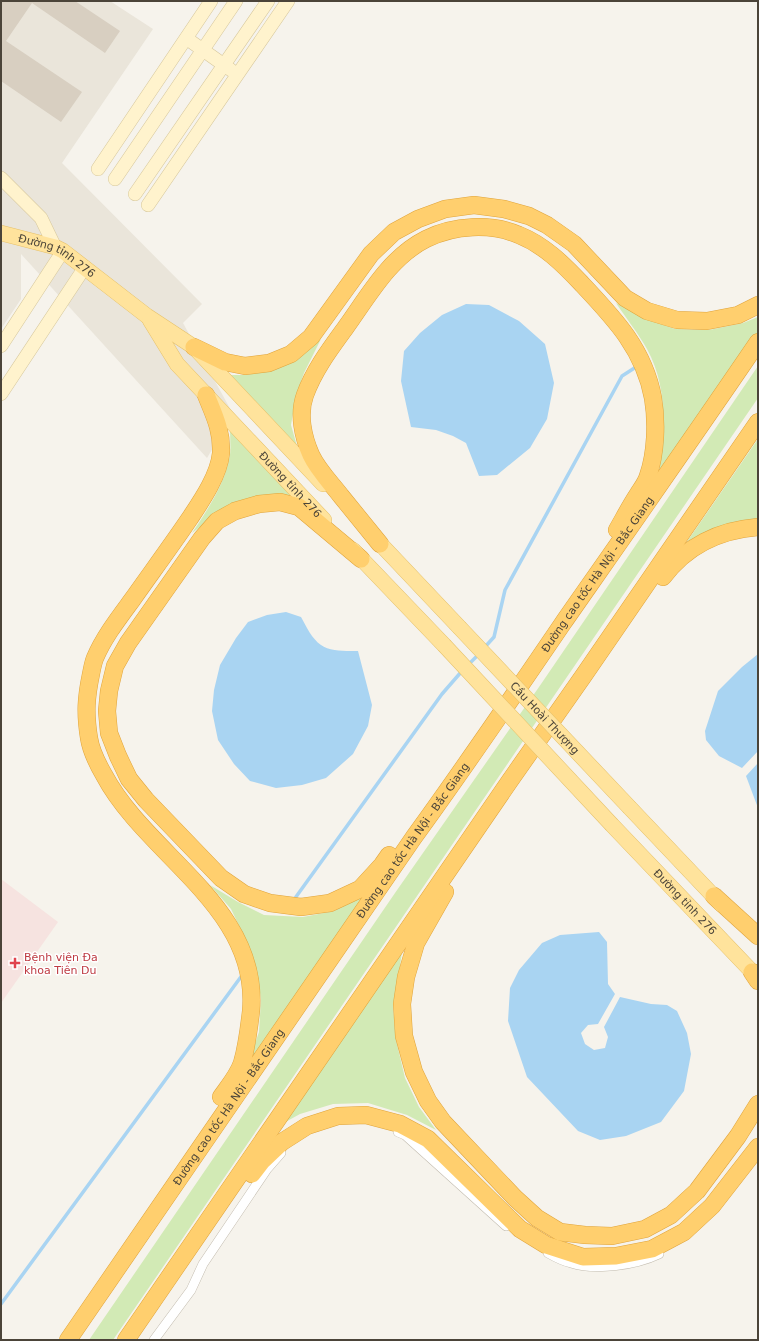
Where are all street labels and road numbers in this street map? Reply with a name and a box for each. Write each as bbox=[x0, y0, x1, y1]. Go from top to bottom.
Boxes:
street label: Đường tỉnh 276 bbox=[17, 232, 98, 280]
street label: Đường tỉnh 276 bbox=[256, 449, 324, 520]
street label: Đường cao tốc Hà Nội - Bắc Giang bbox=[539, 494, 657, 655]
street label: Cầu Hoài Thượng bbox=[507, 679, 582, 757]
street label: Đường cao tốc Hà Nội - Bắc Giang bbox=[354, 760, 472, 921]
street label: Đường tỉnh 276 bbox=[651, 867, 719, 937]
street label: Đường cao tốc Hà Nội - Bắc Giang bbox=[170, 1026, 287, 1188]

